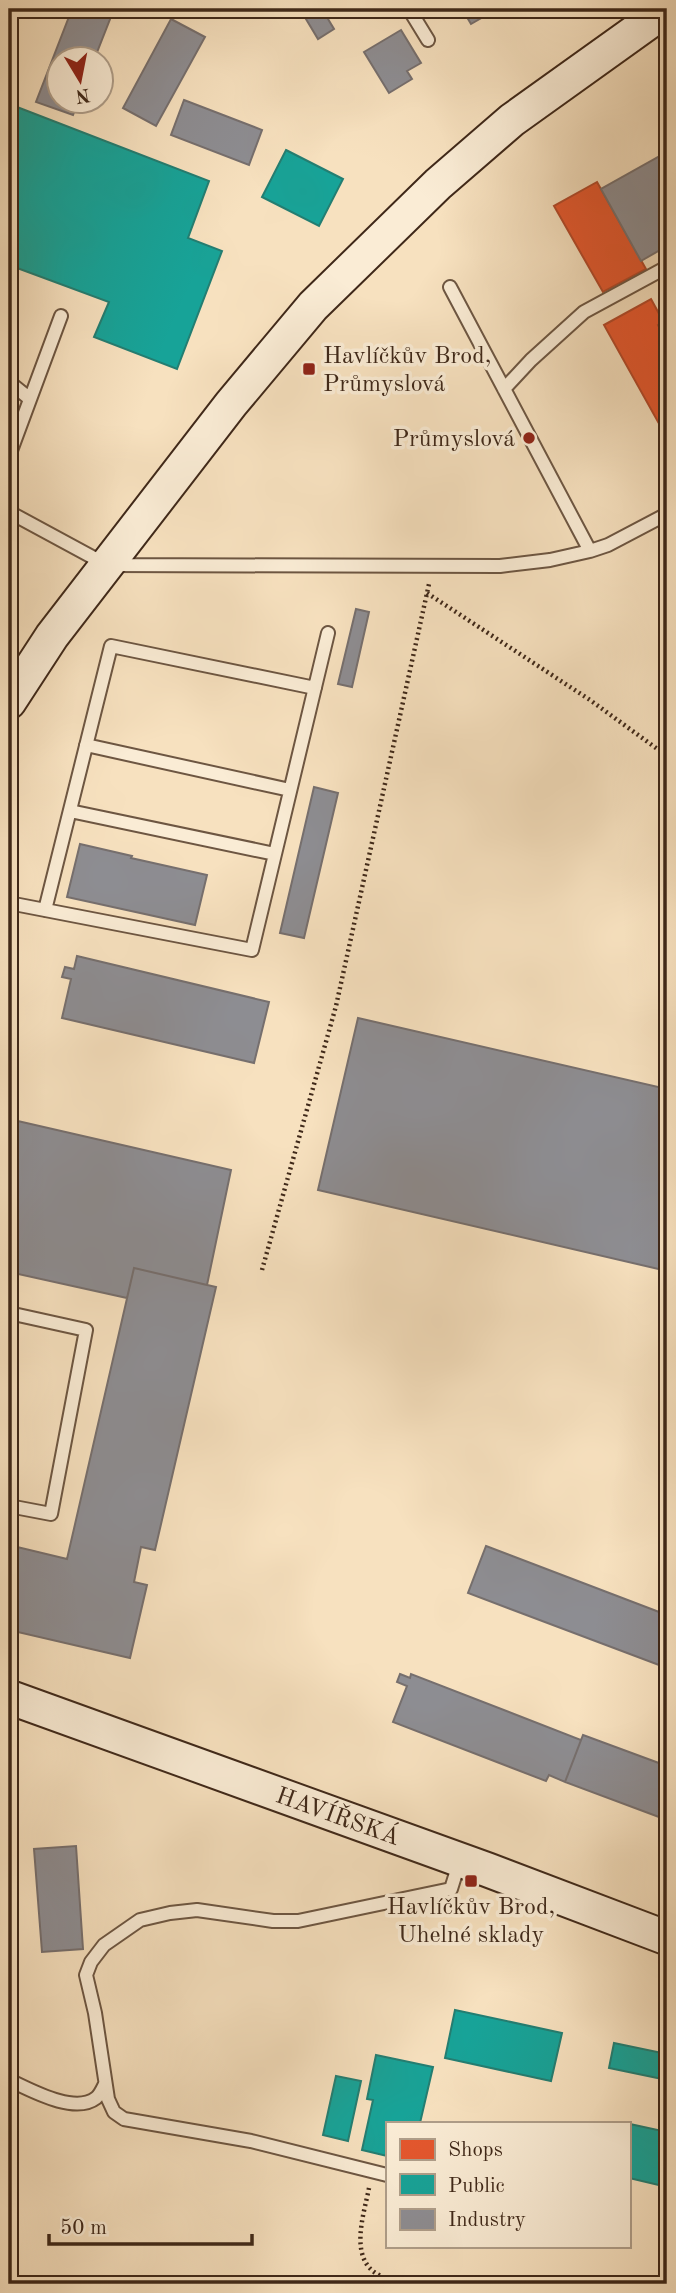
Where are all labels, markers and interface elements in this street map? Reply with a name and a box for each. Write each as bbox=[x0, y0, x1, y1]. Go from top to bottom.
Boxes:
north arrow bbox=[46, 46, 116, 116]
text: N bbox=[73, 84, 91, 105]
place label: Havlíčkův Brod, Průmyslová bbox=[323, 345, 491, 397]
marker: Havlíčkův Brod, Průmyslová bbox=[301, 361, 317, 377]
place label: Průmyslová bbox=[393, 428, 515, 452]
marker: Průmyslová bbox=[521, 430, 537, 446]
street label: HAVÍŘSKÁ bbox=[272, 1784, 404, 1851]
marker: Havlíčkův Brod, Uhelné sklady bbox=[463, 1873, 479, 1889]
place label: Havlíčkův Brod, Uhelné sklady bbox=[387, 1896, 555, 1948]
legend bbox=[386, 2122, 630, 2248]
text: Shops bbox=[448, 2140, 503, 2161]
text: Public bbox=[448, 2176, 505, 2197]
scale bar bbox=[49, 2202, 252, 2246]
text: Industry bbox=[448, 2210, 526, 2231]
text: 50 m bbox=[60, 2218, 107, 2239]

